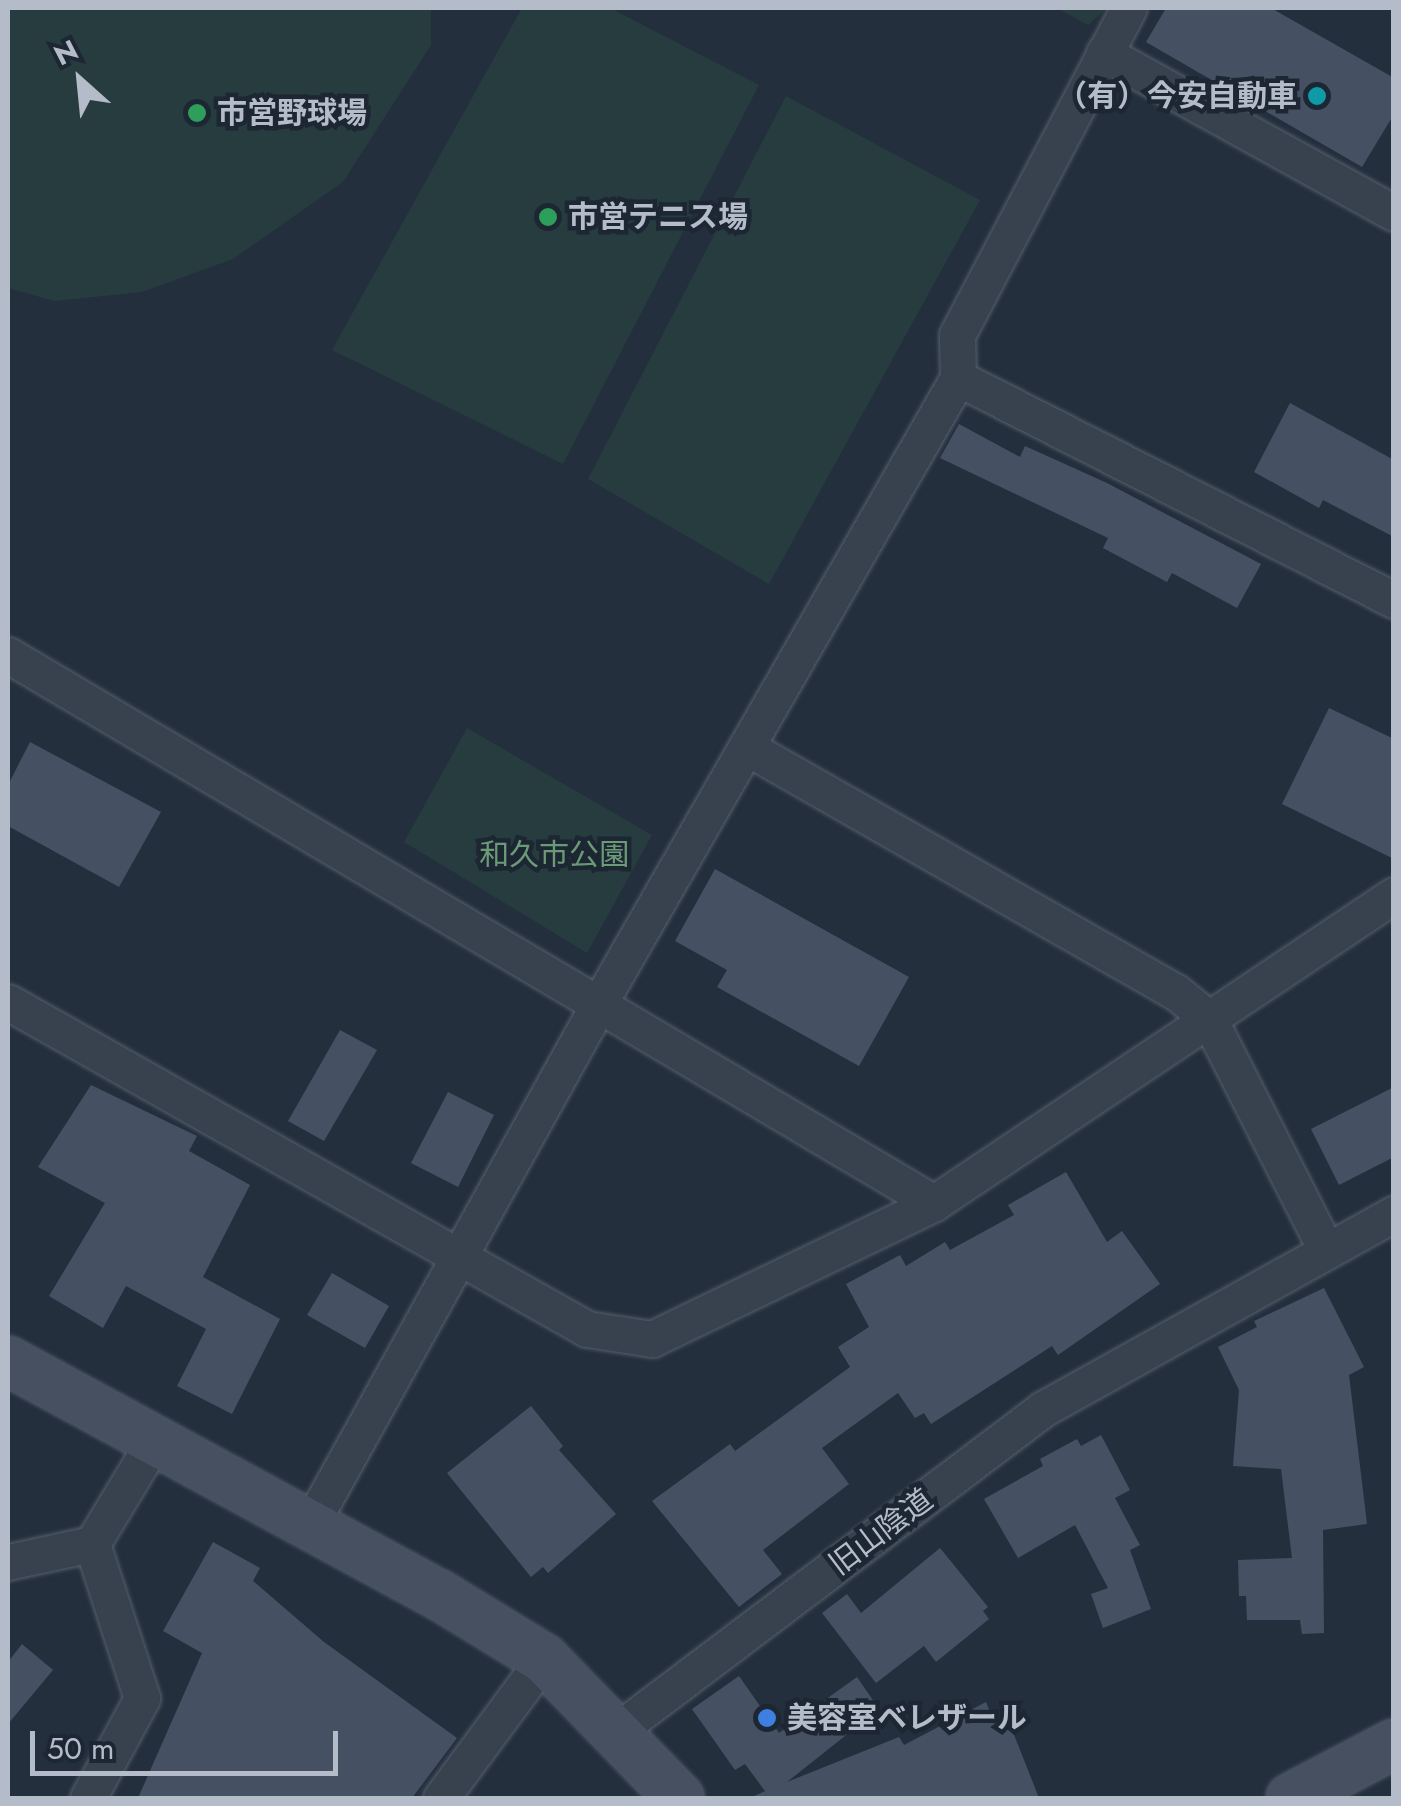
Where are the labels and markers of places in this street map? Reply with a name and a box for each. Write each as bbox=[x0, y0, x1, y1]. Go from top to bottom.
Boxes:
place label: （有）今安自動車 bbox=[1057, 78, 1297, 114]
marker: （有）今安自動車 bbox=[1306, 85, 1328, 107]
place label: 市営野球場 bbox=[217, 95, 367, 131]
marker: 市営野球場 bbox=[186, 102, 208, 124]
place label: 市営テニス場 bbox=[568, 199, 748, 235]
marker: 市営テニス場 bbox=[537, 206, 559, 228]
place label: 美容室ベレザール bbox=[787, 1700, 1027, 1736]
marker: 美容室ベレザール bbox=[756, 1707, 778, 1729]

